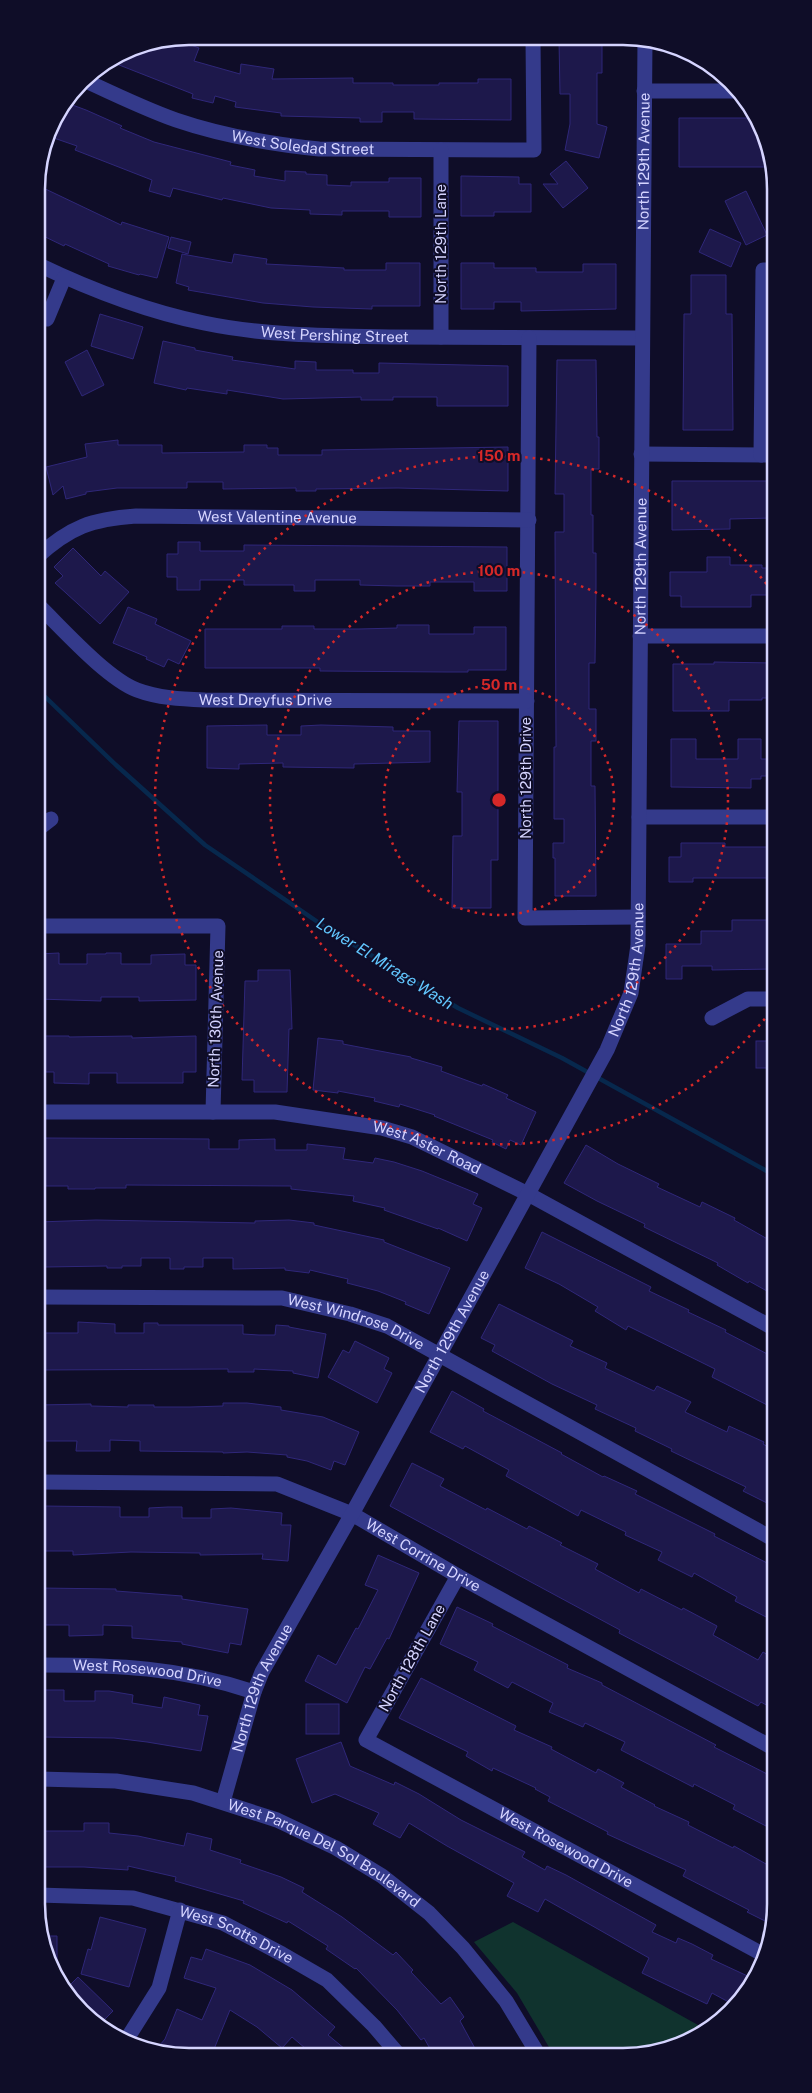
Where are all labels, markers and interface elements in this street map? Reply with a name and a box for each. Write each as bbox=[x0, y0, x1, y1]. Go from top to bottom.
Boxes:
street label: North 129th Avenue bbox=[635, 93, 653, 230]
street label: West Soledad Street bbox=[230, 127, 375, 157]
street label: North 129th Lane bbox=[432, 184, 449, 304]
street label: West Pershing Street bbox=[260, 323, 409, 345]
text: 150 m bbox=[477, 447, 521, 464]
street label: North 129th Avenue bbox=[631, 498, 649, 635]
street label: West Valentine Avenue bbox=[197, 508, 357, 526]
text: 100 m bbox=[478, 562, 520, 579]
text: 50 m bbox=[481, 676, 517, 693]
street label: West Dreyfus Drive bbox=[199, 691, 332, 708]
street label: North 129th Drive bbox=[517, 717, 534, 839]
centre of rings bbox=[490, 791, 508, 809]
street label: North 129th Avenue bbox=[605, 903, 646, 1039]
water label: Lower El Mirage Wash bbox=[313, 914, 457, 1013]
street label: North 130th Avenue bbox=[205, 950, 226, 1088]
street label: West Aster Road bbox=[372, 1118, 484, 1177]
street label: North 129th Avenue bbox=[411, 1267, 493, 1396]
street label: West Windrose Drive bbox=[286, 1291, 428, 1353]
street label: West Corrine Drive bbox=[363, 1515, 484, 1595]
street label: North 128th Lane bbox=[375, 1601, 448, 1714]
street label: North 129th Avenue bbox=[228, 1621, 296, 1754]
street label: West Rosewood Drive bbox=[73, 1656, 224, 1690]
street label: West Parque Del Sol Boulevard bbox=[226, 1796, 424, 1911]
street label: West Rosewood Drive bbox=[496, 1804, 636, 1891]
street label: West Scotts Drive bbox=[177, 1902, 297, 1967]

